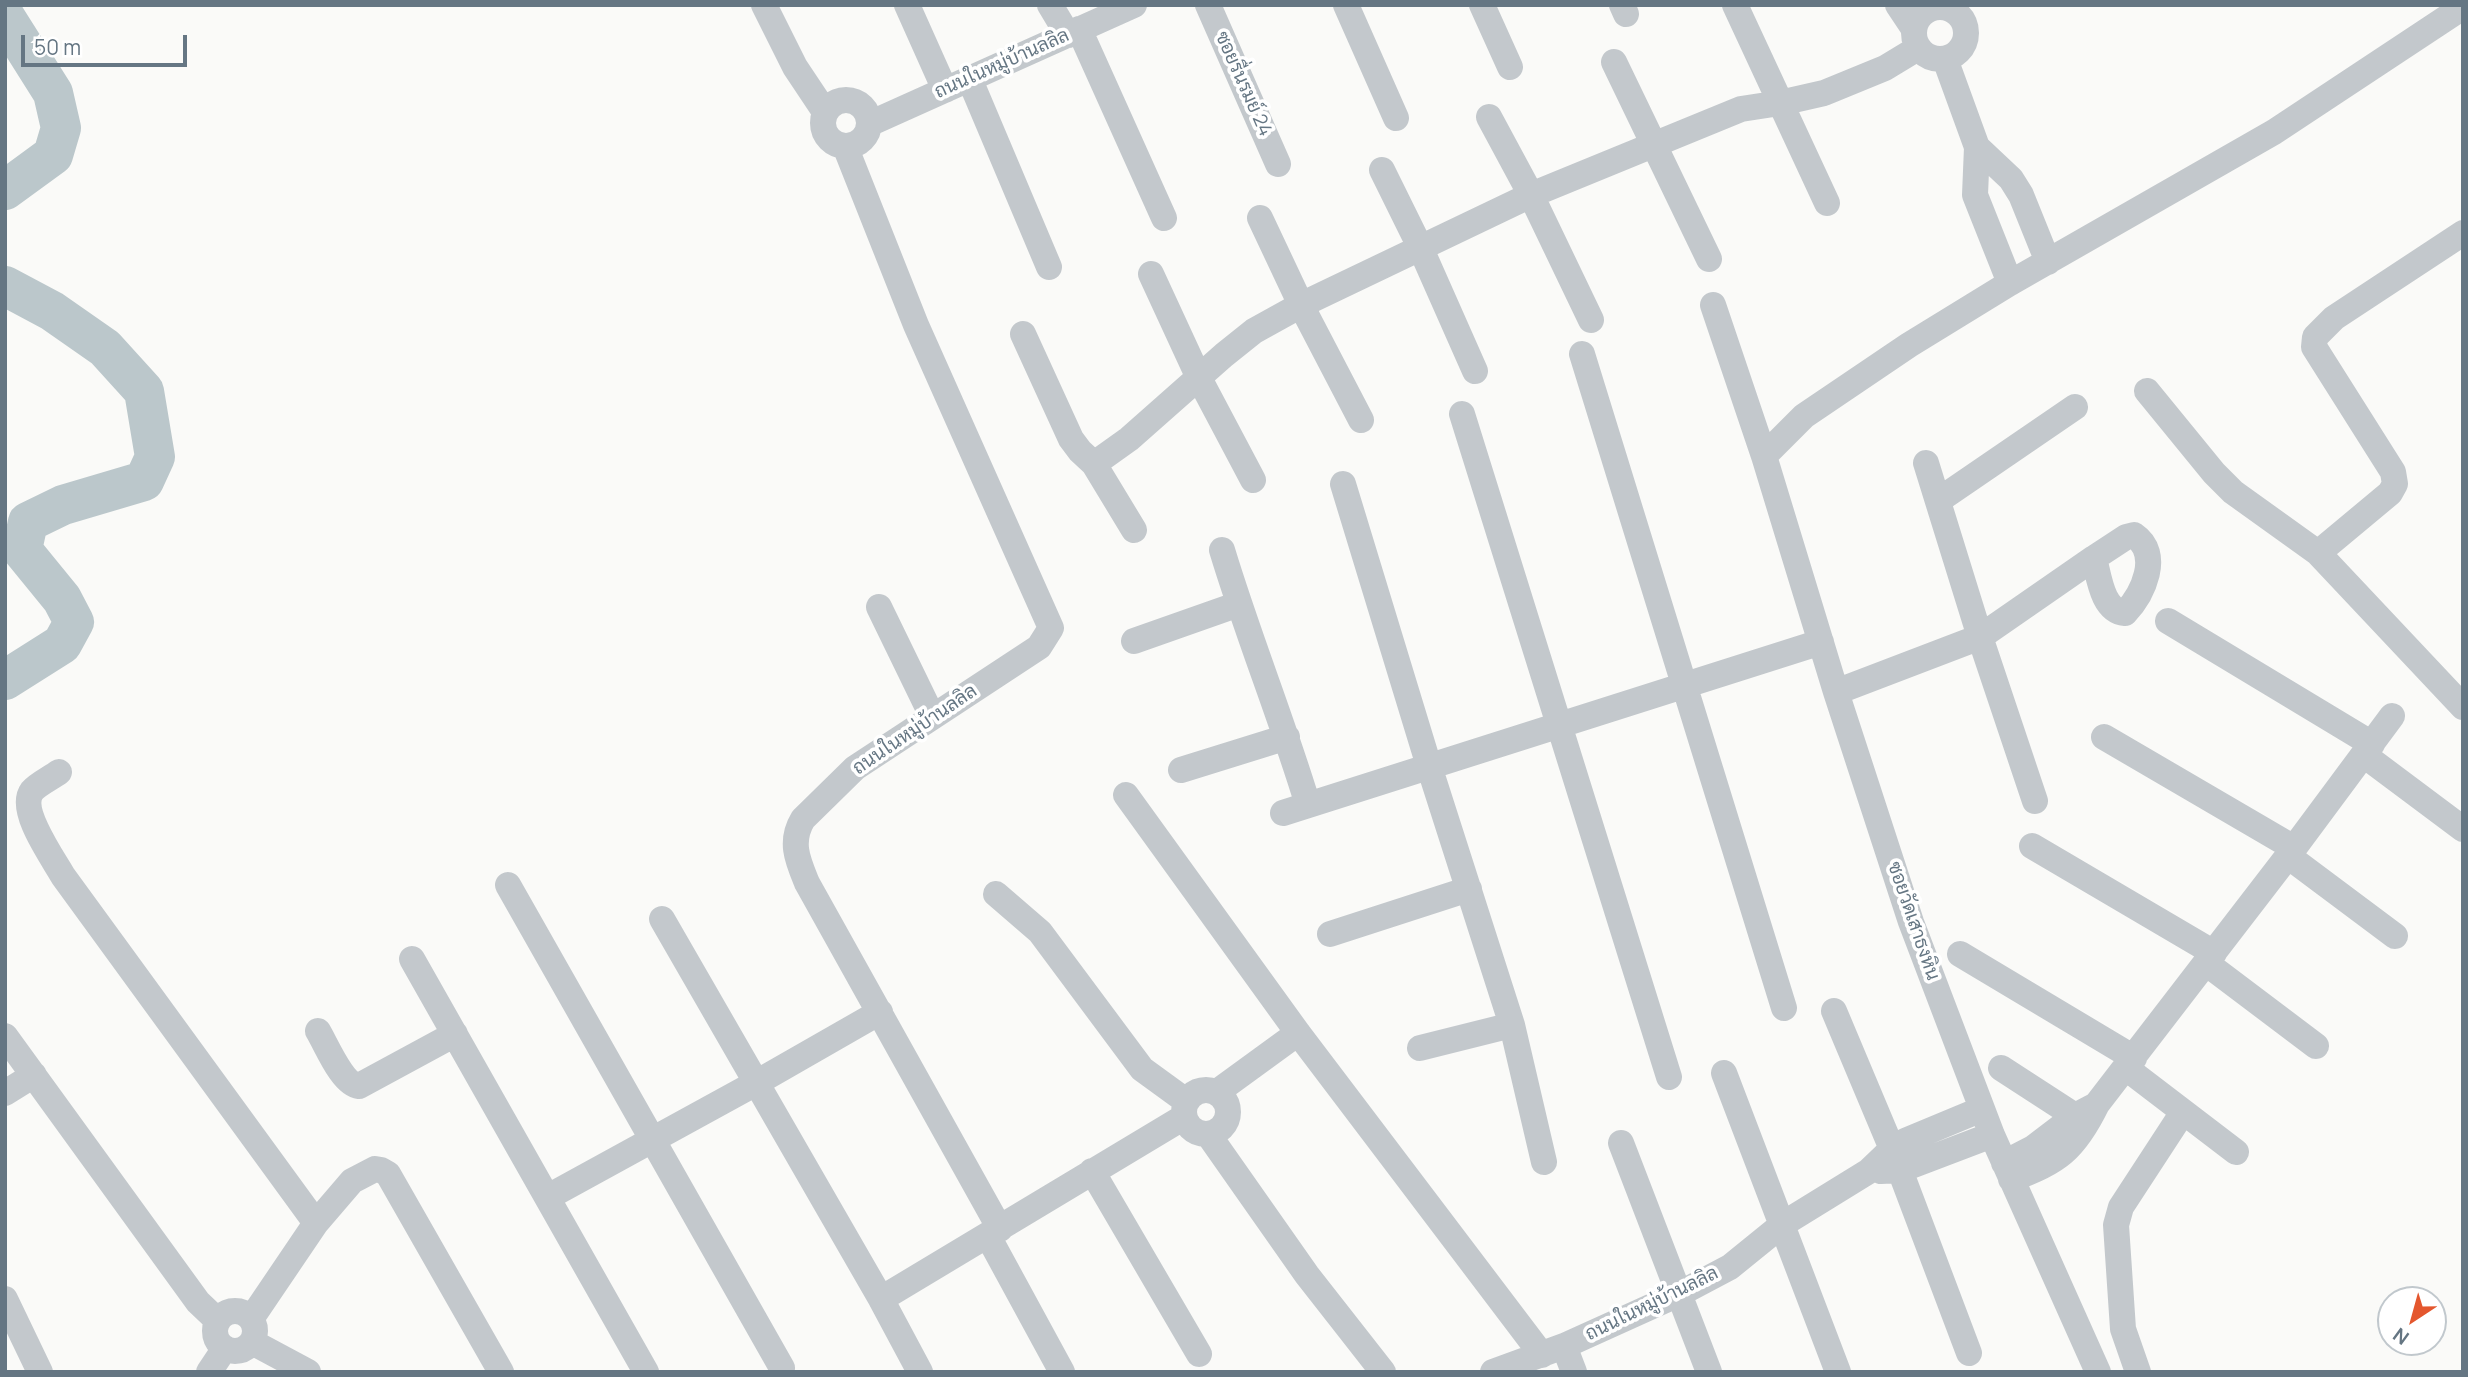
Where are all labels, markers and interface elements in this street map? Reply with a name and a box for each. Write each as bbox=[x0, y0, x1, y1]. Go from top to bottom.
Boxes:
scale bar bbox=[24, 21, 191, 65]
street label: ถนนในหมู่บ้านลลิล bbox=[931, 24, 1073, 104]
street label: ซอยรื่นรมย์ 24 bbox=[1210, 28, 1276, 140]
text: 50 m bbox=[34, 33, 81, 61]
street label: ถนนในหมู่บ้านลลิล bbox=[849, 680, 981, 780]
street label: ซอยวัดเสาธงหิน bbox=[1882, 859, 1944, 983]
street label: ถนนในหมู่บ้านลลิล bbox=[1582, 1262, 1722, 1346]
north arrow bbox=[2377, 1286, 2447, 1356]
text: N bbox=[2388, 1322, 2414, 1351]

